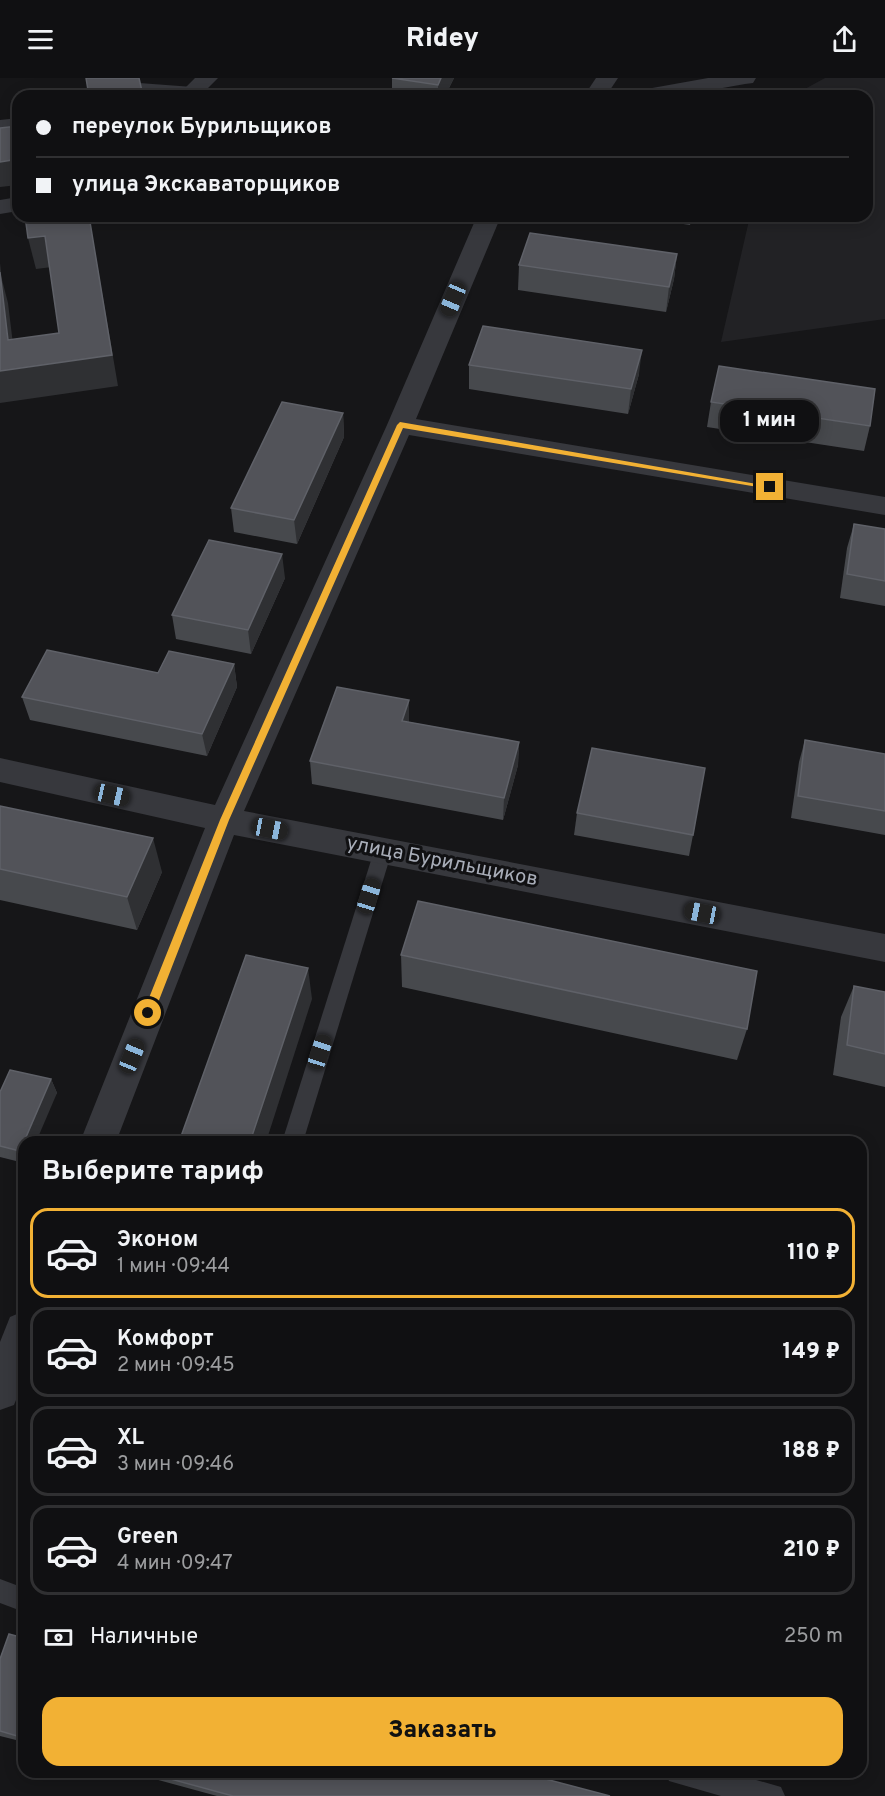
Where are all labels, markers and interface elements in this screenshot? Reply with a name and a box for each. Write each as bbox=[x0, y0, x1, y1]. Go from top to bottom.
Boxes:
text: Ridey bbox=[406, 22, 479, 56]
icon: menu bbox=[24, 23, 57, 56]
icon: share bbox=[828, 23, 861, 56]
text: переулок Бурильщиков bbox=[72, 114, 331, 141]
text: улица Экскаваторщиков bbox=[72, 172, 340, 199]
car bbox=[438, 279, 468, 319]
callout: 1 мин bbox=[720, 400, 820, 442]
text: 1 мин bbox=[743, 408, 796, 434]
route end bbox=[756, 473, 783, 500]
car bbox=[92, 782, 132, 808]
car bbox=[251, 817, 289, 841]
street label: улица Бурильщиков bbox=[344, 831, 540, 893]
car bbox=[355, 876, 383, 916]
car bbox=[683, 901, 721, 925]
route start bbox=[134, 999, 161, 1026]
car bbox=[306, 1032, 334, 1072]
car bbox=[117, 1036, 147, 1076]
text: Выберите тариф bbox=[42, 1155, 264, 1189]
icon: car bbox=[45, 1226, 99, 1280]
text: Эконом bbox=[117, 1227, 198, 1254]
text: 110 ₽ bbox=[787, 1240, 840, 1267]
text: 1 мин · 09:44 bbox=[117, 1254, 230, 1280]
icon: car bbox=[45, 1325, 99, 1379]
text: Комфорт bbox=[117, 1326, 214, 1353]
text: 149 ₽ bbox=[783, 1339, 840, 1366]
text: 2 мин · 09:45 bbox=[117, 1353, 235, 1379]
icon: car bbox=[45, 1424, 99, 1478]
text: XL bbox=[117, 1425, 144, 1452]
text: 188 ₽ bbox=[783, 1438, 840, 1465]
text: 3 мин · 09:46 bbox=[117, 1452, 234, 1478]
icon: car bbox=[45, 1523, 99, 1577]
text: Green bbox=[117, 1524, 179, 1551]
text: 210 ₽ bbox=[783, 1537, 840, 1564]
text: 4 мин · 09:47 bbox=[117, 1551, 233, 1577]
icon: cash bbox=[42, 1621, 75, 1654]
text: Наличные bbox=[90, 1624, 198, 1651]
text: 250 m bbox=[784, 1624, 843, 1650]
button: Заказать bbox=[42, 1697, 843, 1766]

